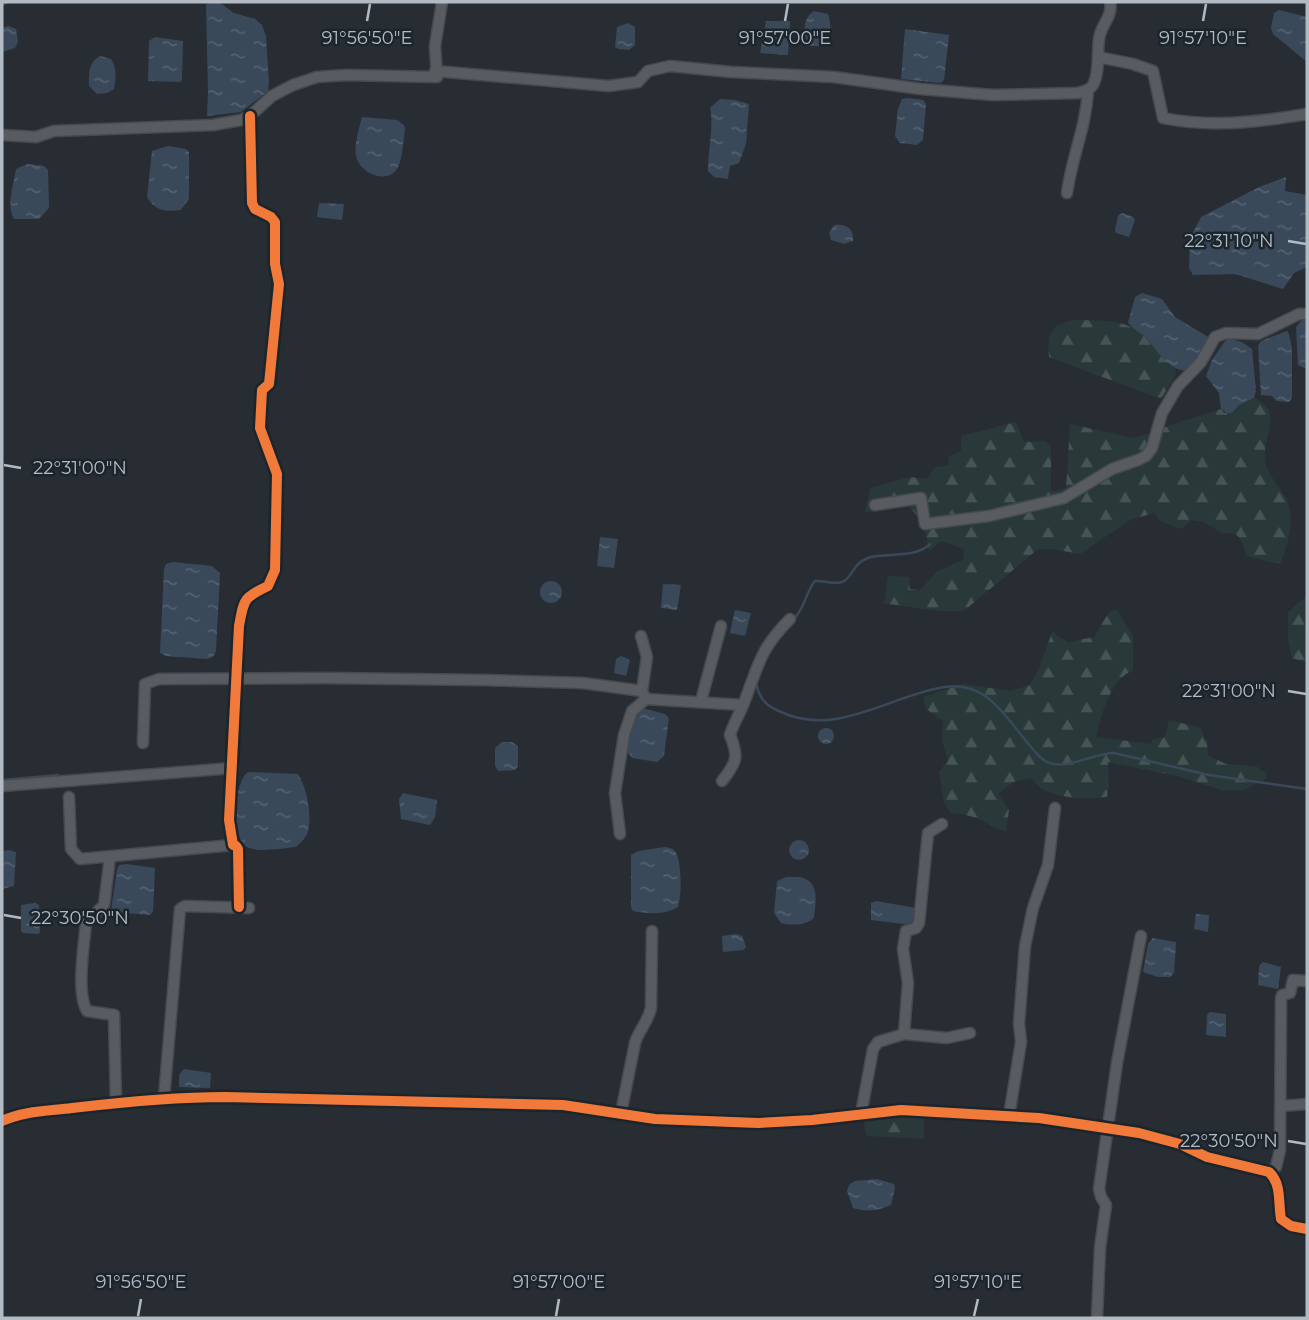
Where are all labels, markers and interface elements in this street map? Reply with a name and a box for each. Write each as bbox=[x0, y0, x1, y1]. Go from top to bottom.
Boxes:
text: 91°56'50"E bbox=[322, 27, 412, 49]
text: 91°57'00"E bbox=[739, 27, 831, 49]
text: 91°57'10"E bbox=[1159, 27, 1247, 49]
text: 22°31'10"N bbox=[1184, 230, 1274, 252]
text: 22°31'00"N bbox=[33, 457, 127, 479]
text: 22°31'00"N bbox=[1182, 680, 1276, 702]
text: 22°30'50"N bbox=[31, 907, 129, 929]
text: 22°30'50"N bbox=[1180, 1130, 1278, 1152]
text: 91°56'50"E bbox=[96, 1271, 186, 1293]
text: 91°57'00"E bbox=[513, 1271, 605, 1293]
text: 91°57'10"E bbox=[934, 1271, 1022, 1293]

